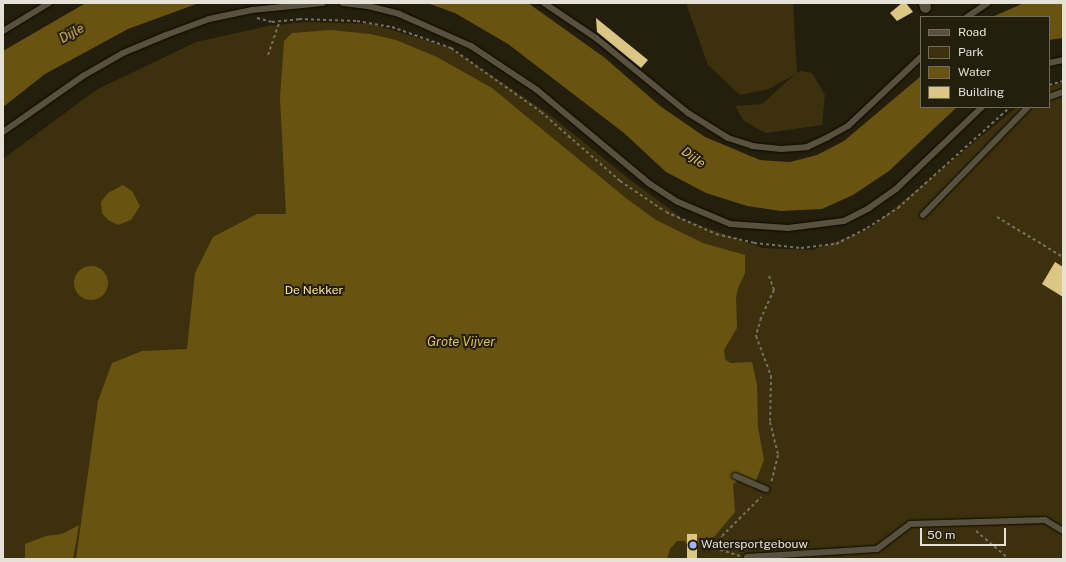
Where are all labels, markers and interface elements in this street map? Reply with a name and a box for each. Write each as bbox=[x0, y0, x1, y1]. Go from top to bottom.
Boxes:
legend bbox=[920, 16, 1050, 108]
water label: Dijle bbox=[57, 21, 87, 47]
text: Road bbox=[958, 25, 986, 39]
text: Park bbox=[958, 45, 984, 59]
text: Water bbox=[958, 65, 991, 79]
text: Building bbox=[958, 85, 1004, 99]
water label: Dijle bbox=[678, 144, 708, 172]
park label: De Nekker bbox=[285, 284, 343, 298]
water label: Grote Vijver bbox=[427, 334, 495, 350]
scale bar bbox=[922, 520, 1008, 546]
text: 50 m bbox=[927, 528, 955, 542]
place label: Watersportgebouw bbox=[701, 538, 808, 552]
marker: Watersportgebouw bbox=[688, 540, 698, 550]

